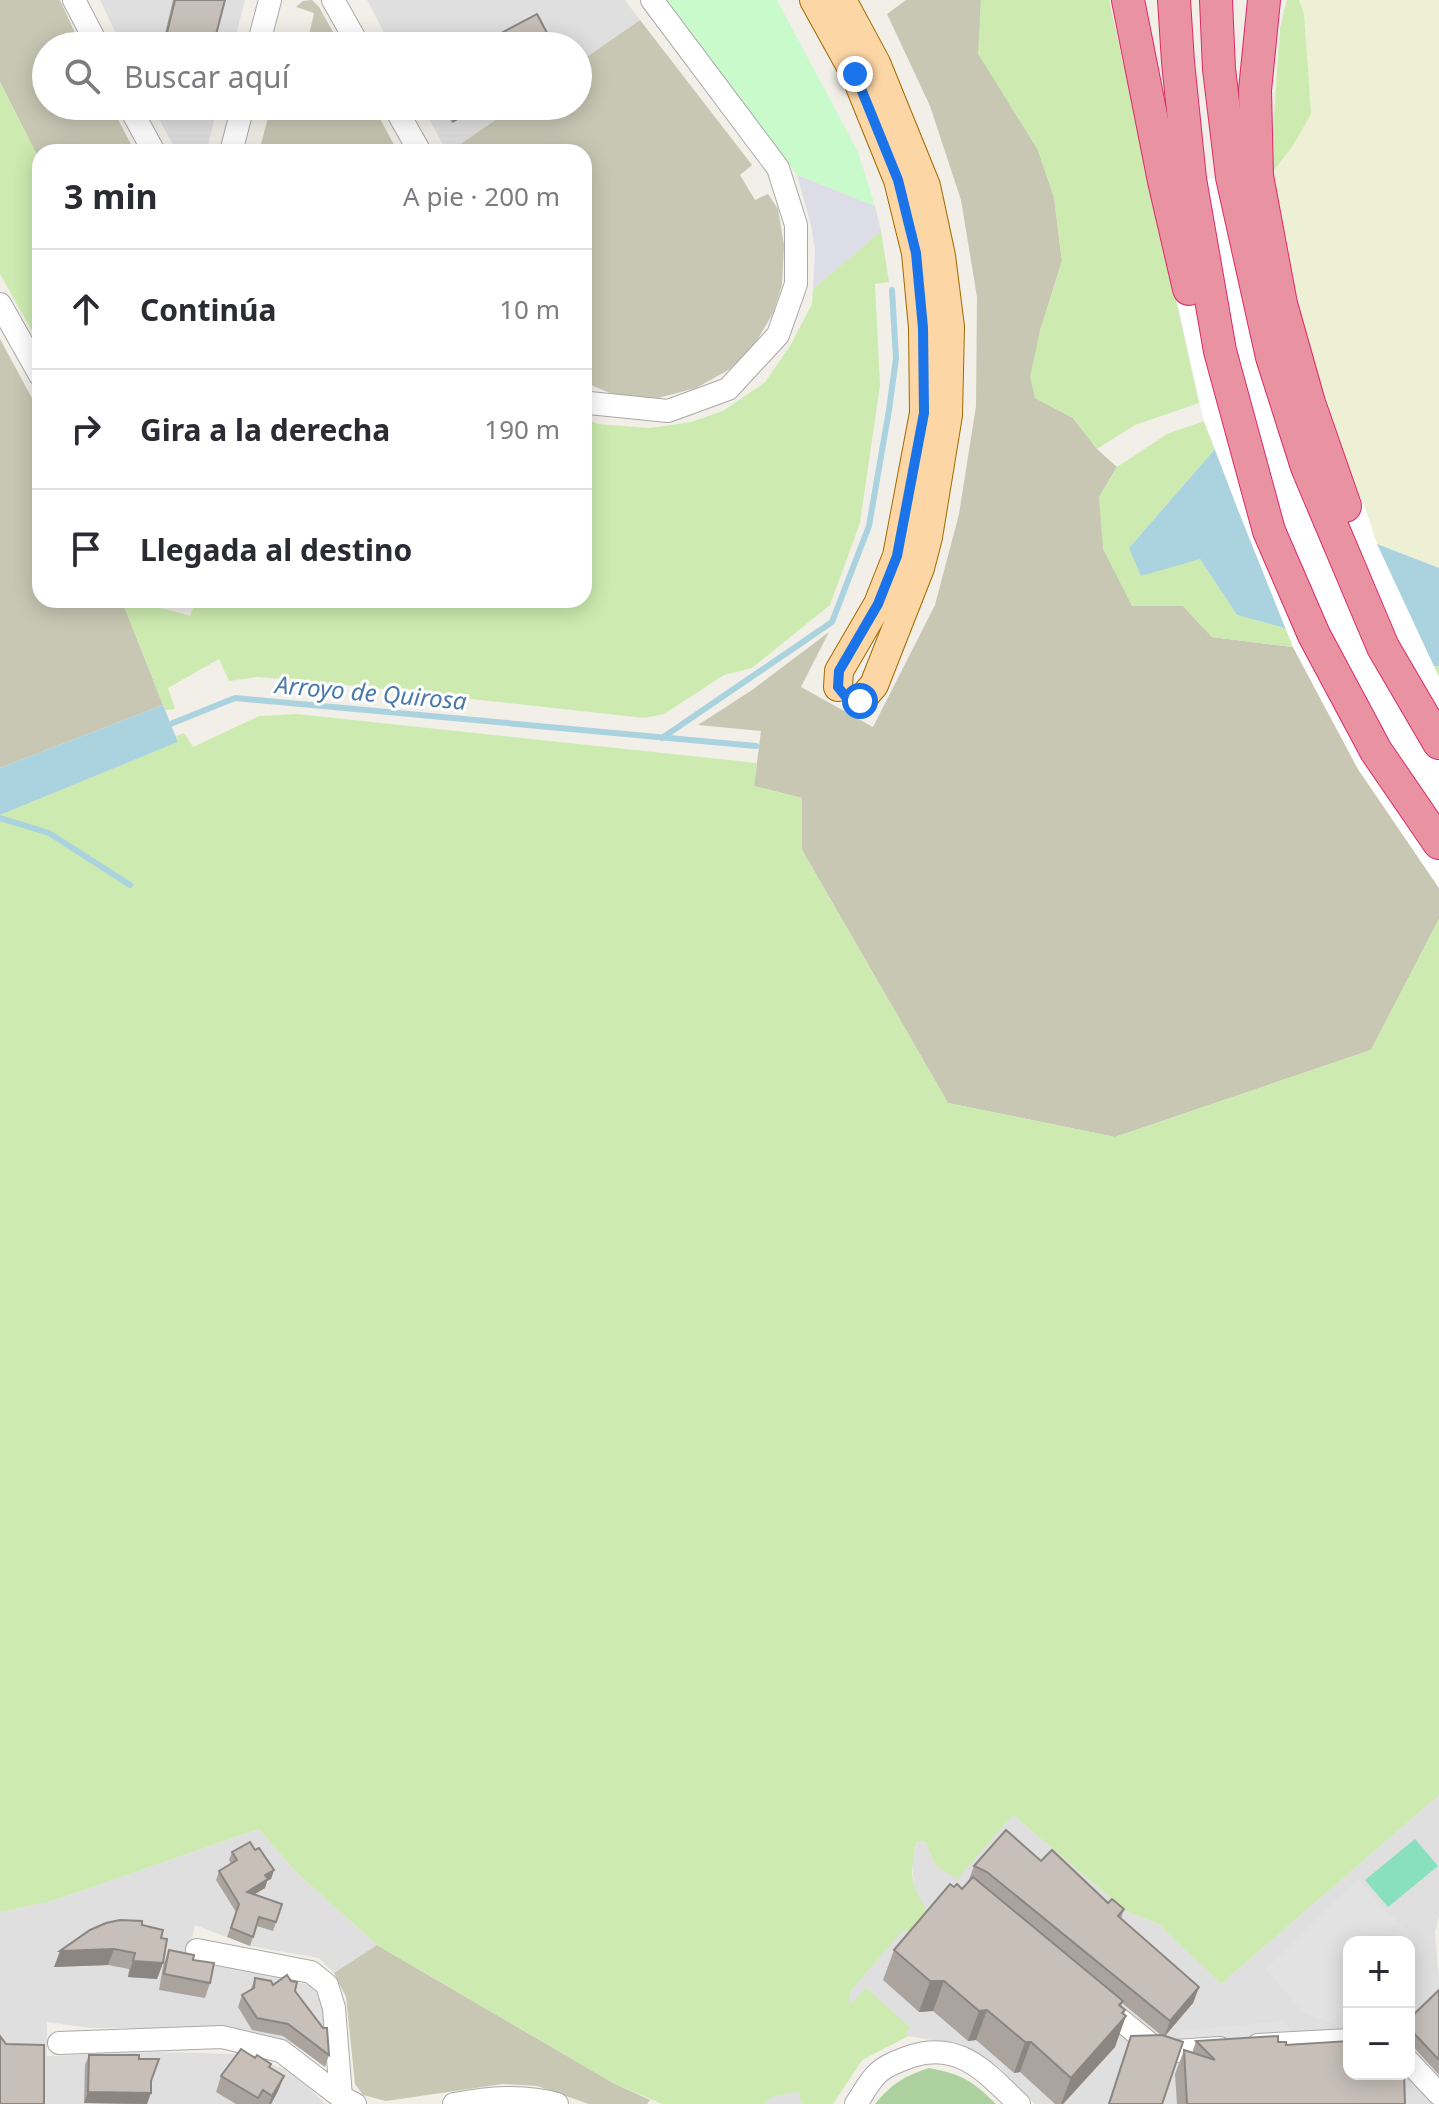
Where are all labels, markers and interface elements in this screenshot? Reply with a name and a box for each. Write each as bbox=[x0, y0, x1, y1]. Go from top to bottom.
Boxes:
search box bbox=[32, 32, 592, 120]
icon: search bbox=[60, 54, 104, 98]
text: Buscar aquí bbox=[124, 56, 289, 97]
route end bbox=[837, 56, 873, 92]
text: 3 min bbox=[64, 173, 158, 219]
text: A pie · 200 m bbox=[403, 178, 560, 214]
icon: ahead bbox=[64, 287, 108, 331]
text: Continúa bbox=[140, 289, 276, 330]
text: 10 m bbox=[499, 291, 560, 327]
icon: right bbox=[64, 407, 108, 451]
text: Gira a la derecha bbox=[140, 409, 390, 450]
text: 190 m bbox=[484, 411, 560, 447]
icon: arrive bbox=[64, 527, 108, 571]
text: Llegada al destino bbox=[140, 529, 412, 570]
water label: Arroyo de Quirosa bbox=[272, 667, 469, 717]
route start bbox=[842, 683, 878, 719]
map controls bbox=[1343, 1936, 1415, 2080]
button: + bbox=[1343, 1936, 1415, 2008]
button: − bbox=[1343, 2008, 1415, 2080]

